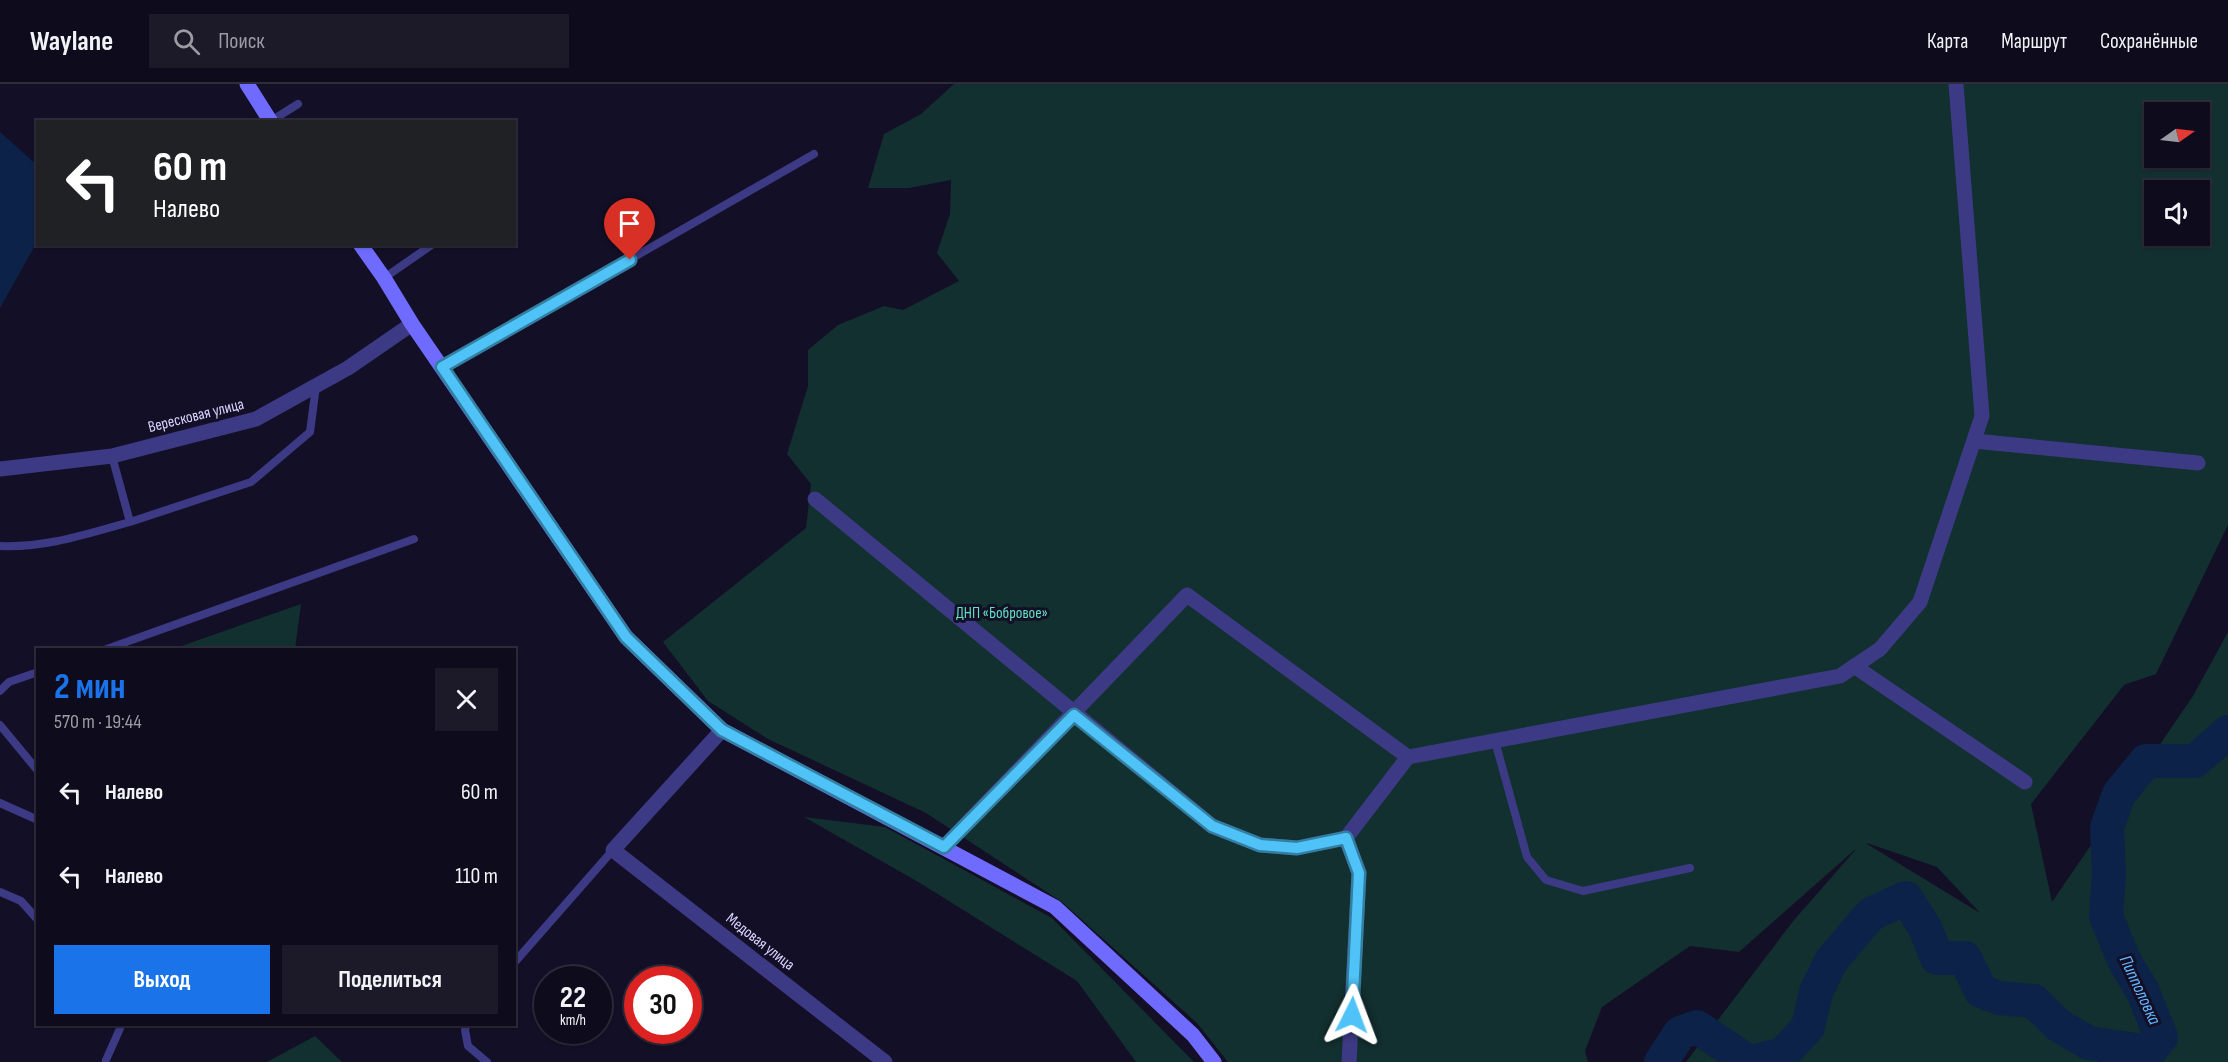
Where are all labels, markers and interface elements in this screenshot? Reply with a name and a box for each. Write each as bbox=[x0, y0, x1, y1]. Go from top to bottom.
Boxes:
search box bbox=[149, 14, 569, 68]
text: Waylane bbox=[30, 25, 113, 58]
icon: search bbox=[170, 25, 203, 58]
text: Поиск bbox=[218, 28, 265, 55]
text: Карта bbox=[1927, 29, 1968, 54]
text: Маршрут bbox=[2001, 29, 2067, 54]
text: Сохранённые bbox=[2100, 29, 2198, 54]
north arrow bbox=[2144, 102, 2210, 168]
map controls bbox=[2144, 102, 2210, 246]
text: 60 m bbox=[153, 142, 227, 193]
icon: left bbox=[54, 144, 132, 222]
button: sound bbox=[2144, 180, 2210, 246]
text: Налево bbox=[153, 193, 220, 225]
pin bbox=[604, 198, 655, 260]
icon: arrive bbox=[613, 207, 646, 240]
street label: Вересковая улица bbox=[146, 395, 246, 437]
park label: ДНП «Бобровое» bbox=[956, 604, 1048, 623]
text: 2 мин bbox=[54, 666, 125, 709]
button: close bbox=[435, 668, 498, 731]
text: 570 m · 19:44 bbox=[54, 710, 142, 734]
icon: left bbox=[54, 776, 87, 809]
text: Налево bbox=[105, 779, 163, 806]
text: 60 m bbox=[461, 779, 498, 806]
icon: left bbox=[54, 860, 87, 893]
text: Налево bbox=[105, 863, 163, 890]
text: 110 m bbox=[455, 863, 498, 890]
street label: Медовая улица bbox=[722, 909, 798, 975]
button: Выход bbox=[54, 945, 270, 1014]
button: Поделиться bbox=[282, 945, 498, 1014]
water label: Пипполовка bbox=[2115, 952, 2165, 1029]
speed limit sign: 30 bbox=[624, 966, 702, 1044]
text: 22 bbox=[560, 980, 586, 1016]
position arrow bbox=[1320, 983, 1384, 1047]
text: km/h bbox=[560, 1011, 586, 1030]

